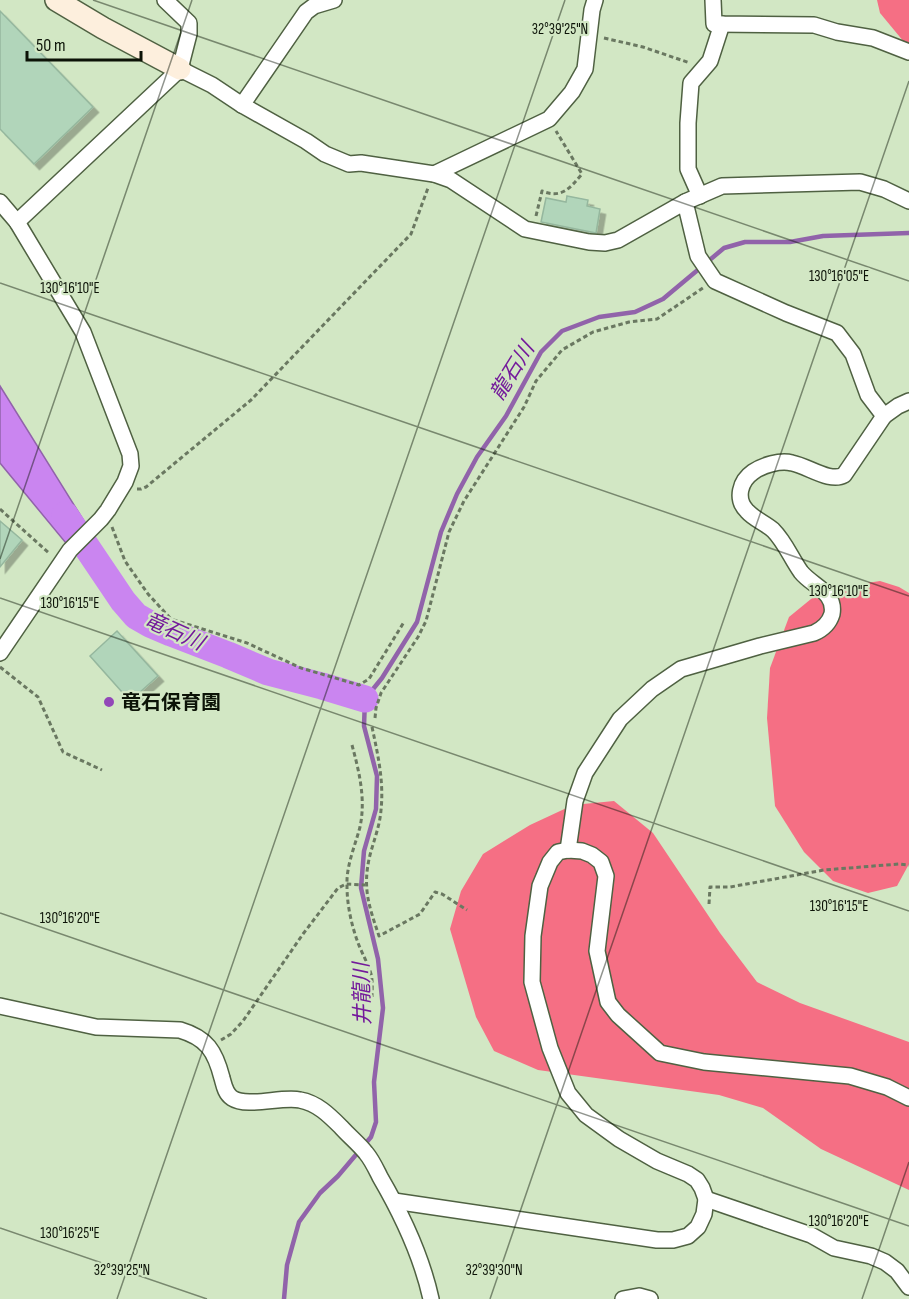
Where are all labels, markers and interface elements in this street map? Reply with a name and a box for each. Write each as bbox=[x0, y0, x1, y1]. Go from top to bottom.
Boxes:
text: 32°39'25"N bbox=[532, 20, 588, 39]
scale bar bbox=[27, 24, 141, 62]
text: 50 m bbox=[36, 35, 66, 56]
text: 130°16'05"E bbox=[809, 267, 869, 286]
text: 130°16'10"E bbox=[40, 279, 100, 298]
water label: 龍石川 bbox=[485, 336, 541, 405]
text: 130°16'10"E bbox=[809, 582, 869, 601]
text: 130°16'15"E bbox=[41, 594, 99, 613]
water label: 竜石川 bbox=[140, 607, 209, 657]
place label: 竜石保育園 bbox=[121, 691, 221, 715]
marker: 竜石保育園 bbox=[102, 695, 116, 709]
text: 130°16'15"E bbox=[810, 897, 868, 916]
text: 130°16'20"E bbox=[40, 909, 100, 928]
water label: 井龍川 bbox=[349, 960, 376, 1026]
text: 130°16'20"E bbox=[809, 1212, 869, 1231]
text: 130°16'25"E bbox=[40, 1224, 100, 1243]
text: 32°39'25"N bbox=[94, 1261, 150, 1280]
text: 32°39'30"N bbox=[465, 1261, 523, 1280]

